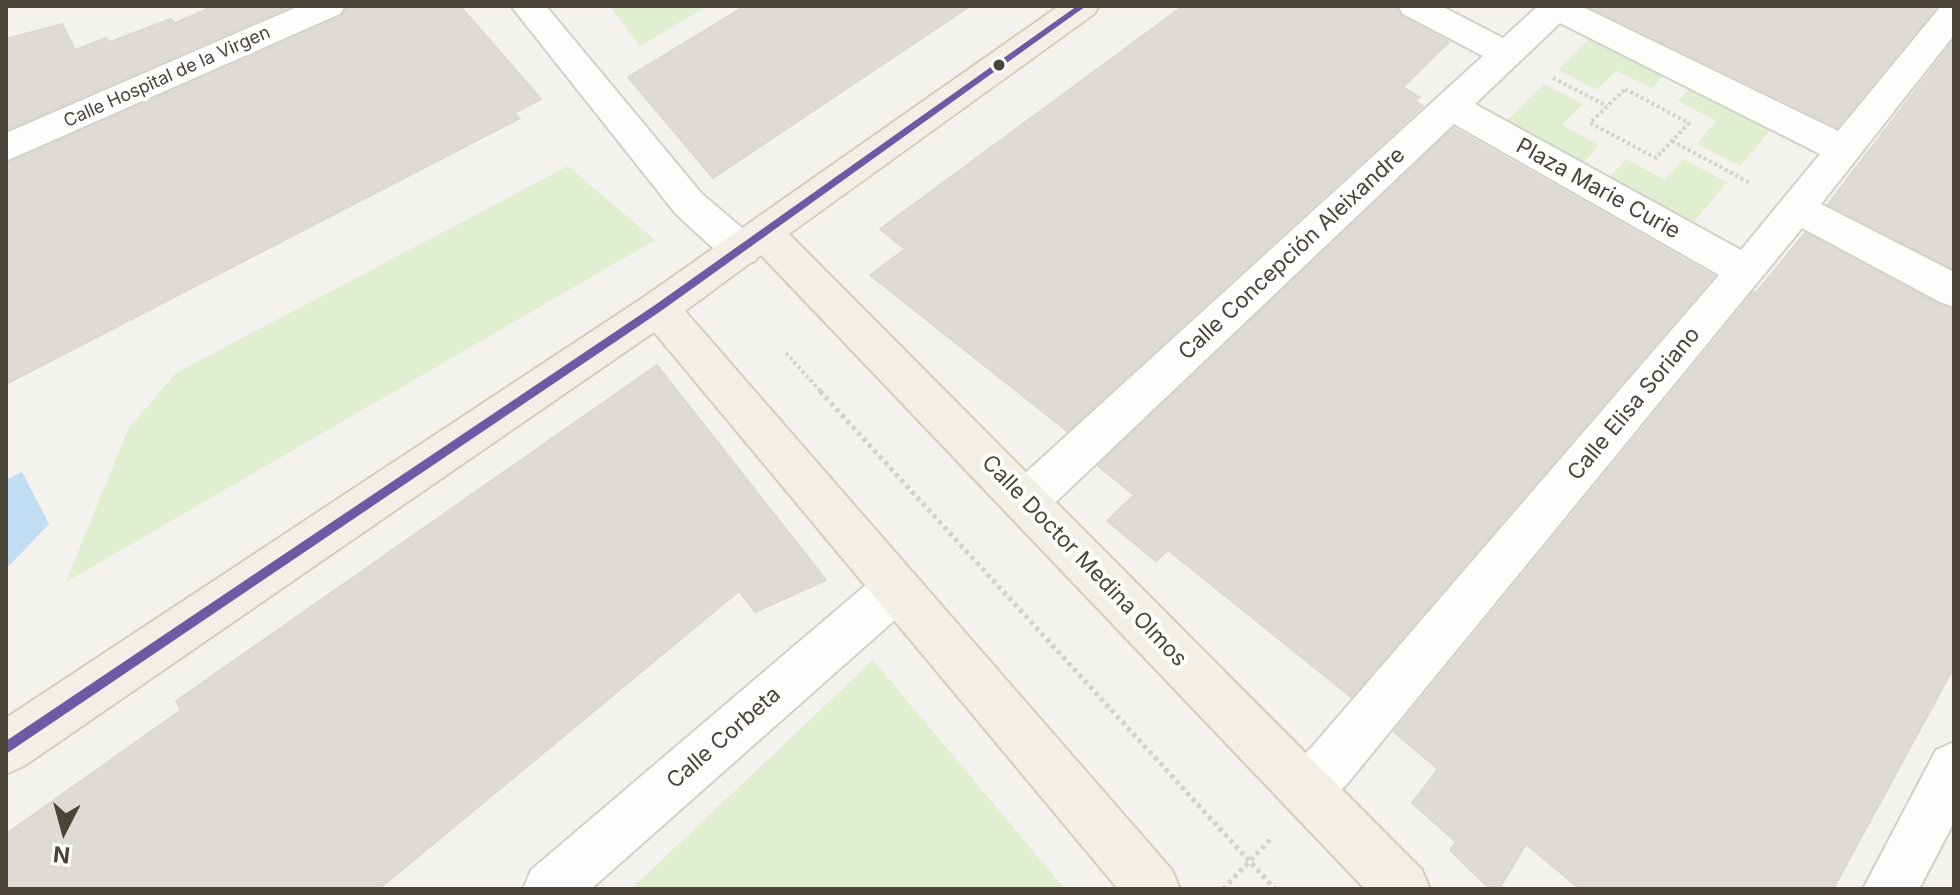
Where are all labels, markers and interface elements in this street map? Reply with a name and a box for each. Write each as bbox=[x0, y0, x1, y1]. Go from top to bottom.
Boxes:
street label: Calle Hospital de la Virgen bbox=[60, 22, 274, 132]
unlabelled marker bbox=[991, 57, 1007, 73]
street label: Plaza Marie Curie bbox=[1511, 133, 1685, 245]
street label: Calle Concepción Aleixandre bbox=[1173, 142, 1411, 366]
street label: Calle Elisa Soriano bbox=[1562, 322, 1706, 486]
street label: Calle Doctor Medina Olmos bbox=[976, 450, 1192, 672]
street label: Calle Corbeta bbox=[662, 681, 786, 795]
north arrow bbox=[24, 791, 104, 871]
text: N bbox=[52, 841, 71, 869]

